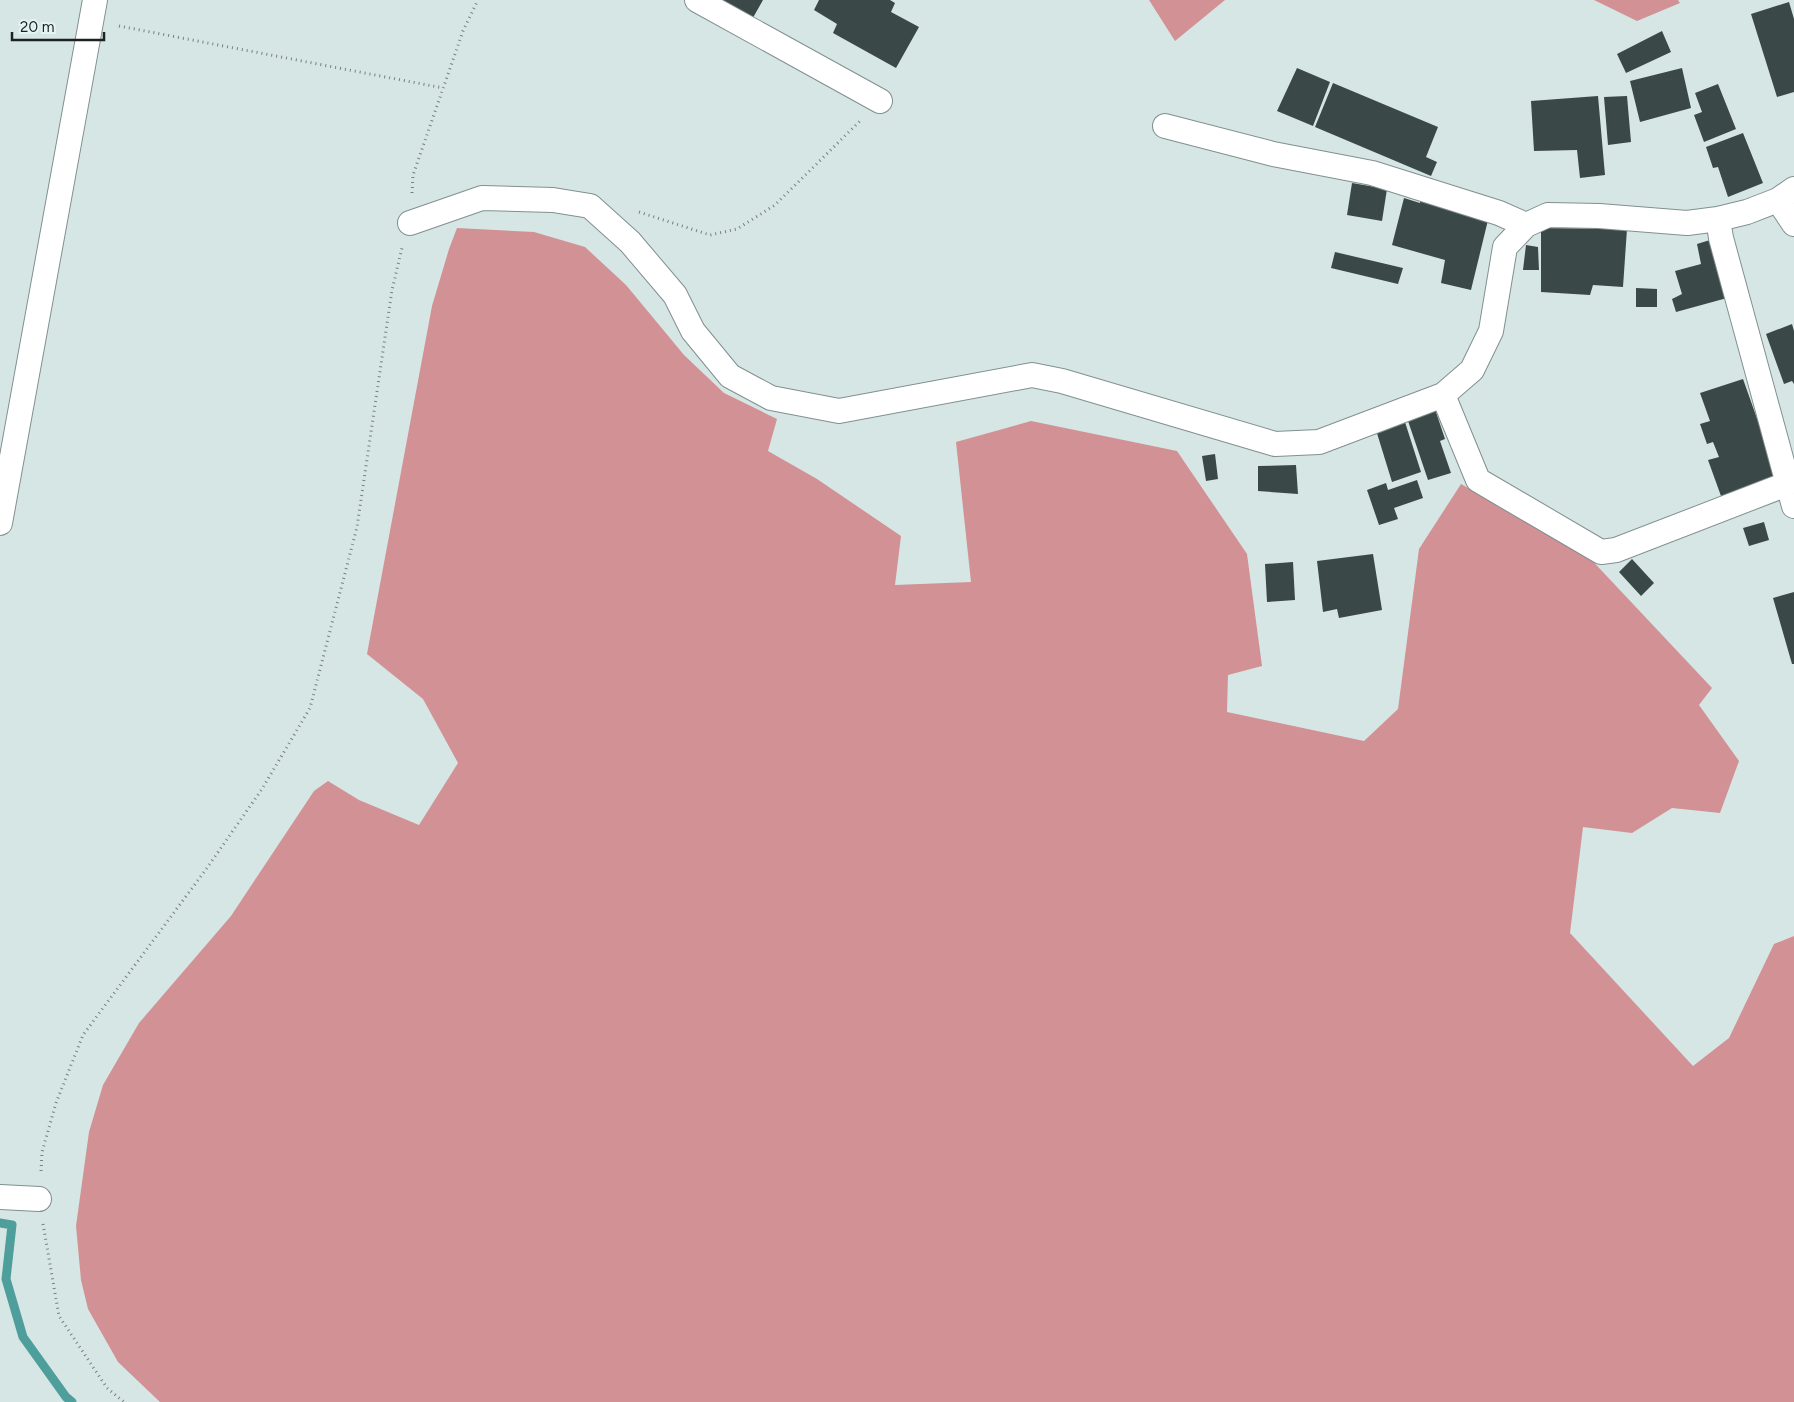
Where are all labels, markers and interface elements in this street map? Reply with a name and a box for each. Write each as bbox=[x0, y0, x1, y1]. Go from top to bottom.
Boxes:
scale bar bbox=[12, 10, 105, 42]
text: 20 m bbox=[20, 18, 54, 36]

